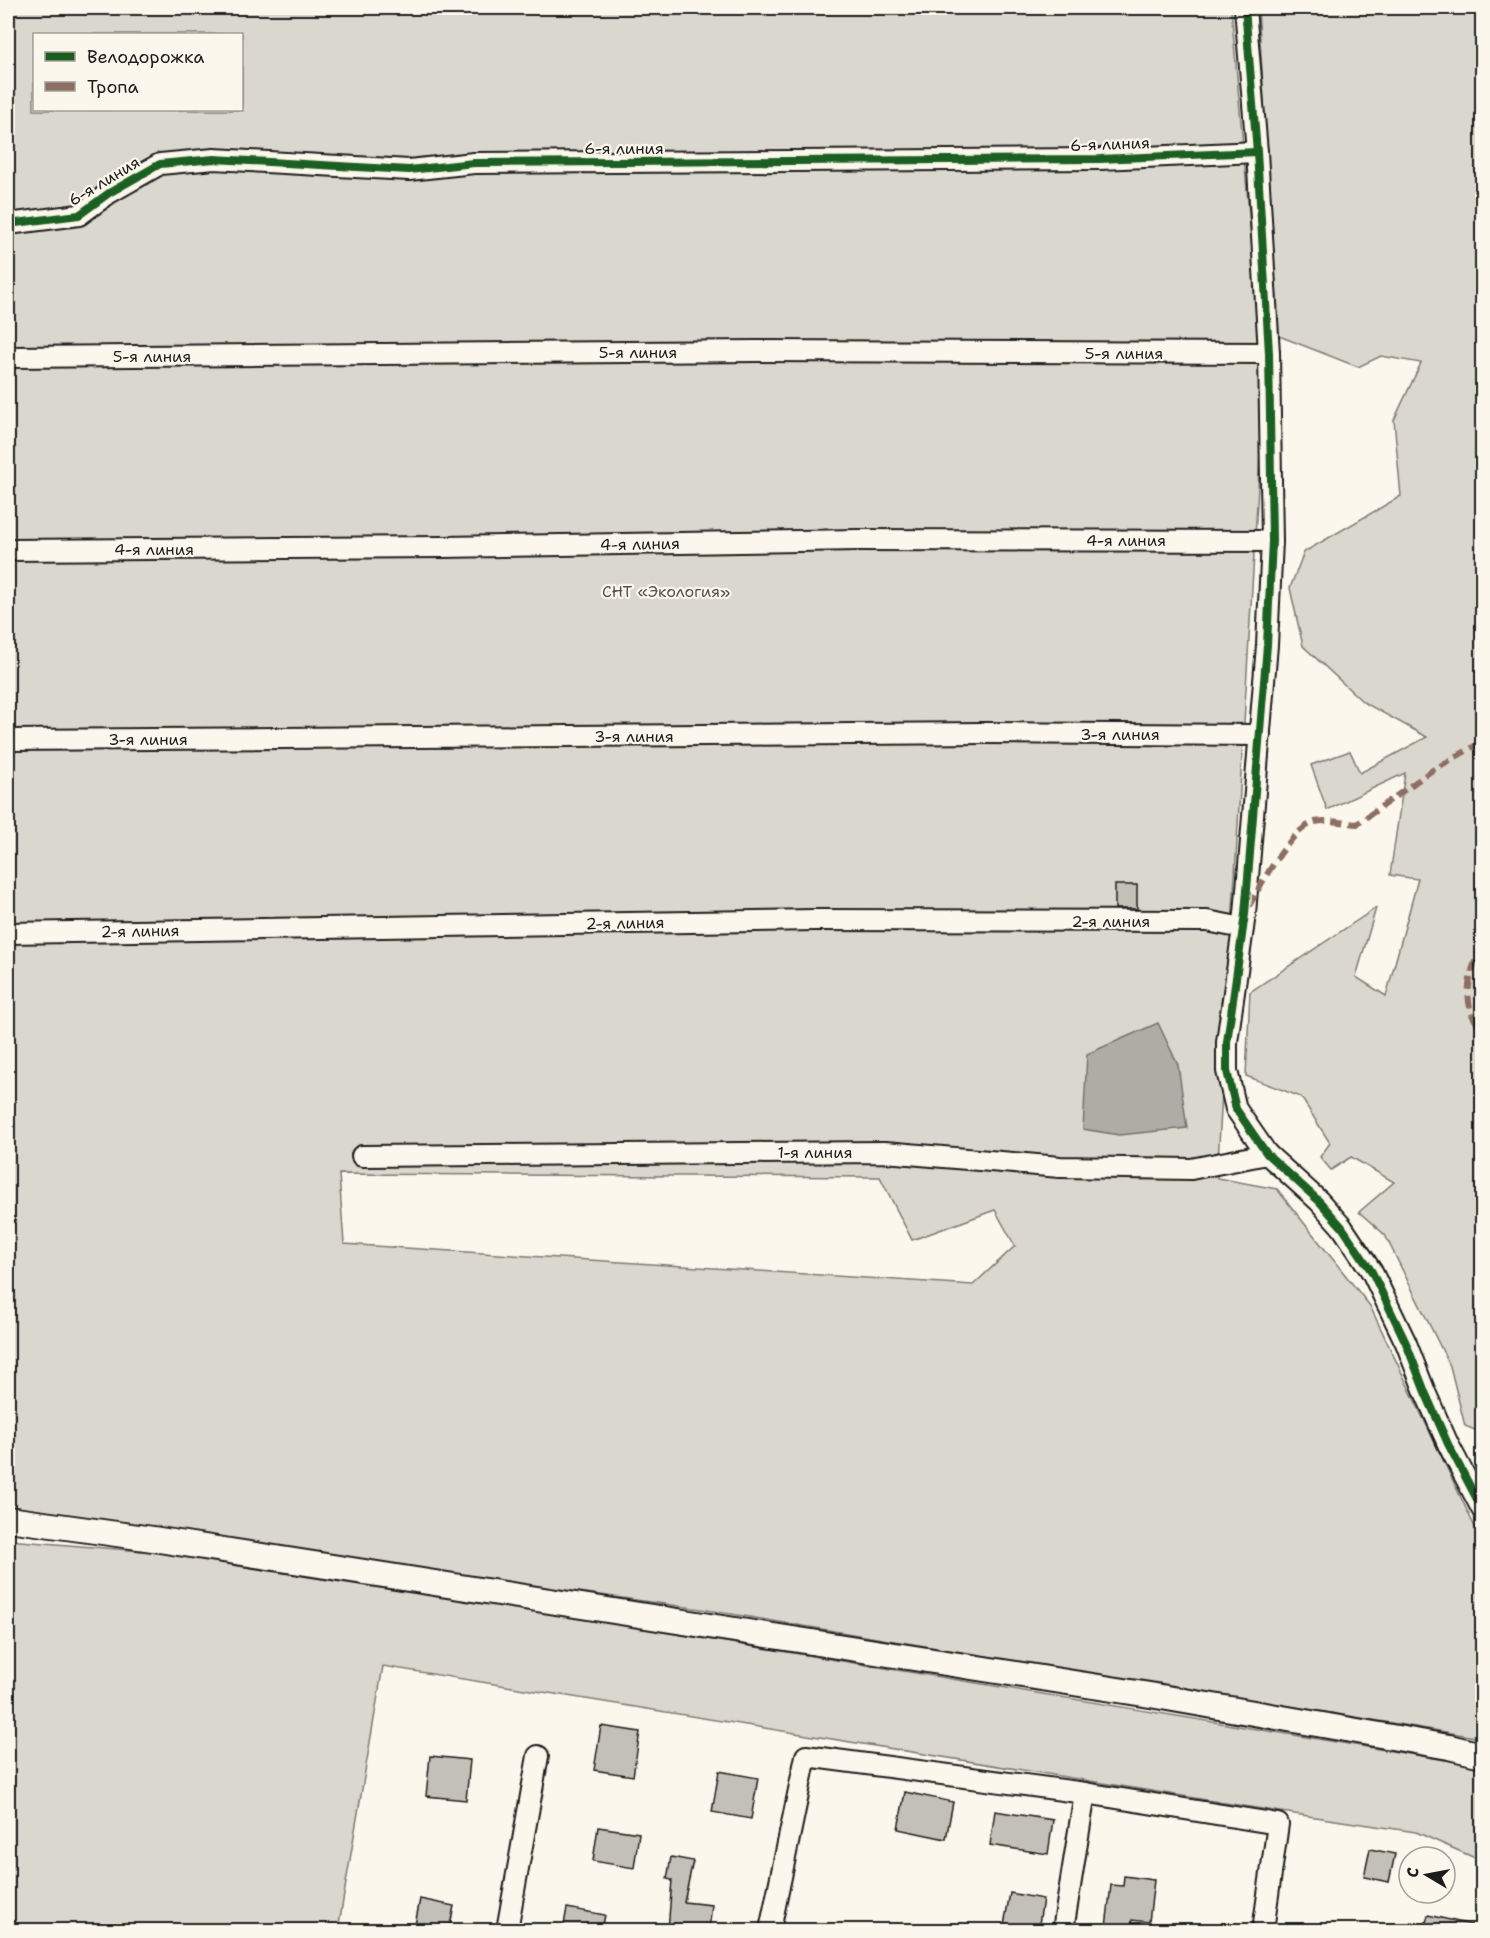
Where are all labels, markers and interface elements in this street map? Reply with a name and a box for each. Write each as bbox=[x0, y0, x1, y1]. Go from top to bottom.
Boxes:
legend bbox=[33, 33, 243, 111]
text: Велодорожка bbox=[87, 45, 205, 69]
text: Тропа bbox=[87, 75, 139, 99]
street label: 6-я линия bbox=[1070, 132, 1150, 156]
street label: 6-я линия bbox=[584, 138, 664, 159]
street label: 6-я линия bbox=[64, 151, 144, 211]
street label: 5-я линия bbox=[599, 342, 677, 363]
street label: 5-я линия bbox=[1085, 343, 1163, 364]
street label: 5-я линия bbox=[113, 346, 191, 367]
street label: 4-я линия bbox=[1086, 530, 1166, 551]
street label: 4-я линия bbox=[600, 533, 680, 555]
street label: 4-я линия bbox=[114, 539, 194, 560]
park label: СНТ «Экология» bbox=[602, 581, 730, 602]
street label: 3-я линия bbox=[1080, 724, 1160, 745]
street label: 3-я линия bbox=[594, 726, 674, 747]
street label: 3-я линия bbox=[108, 729, 188, 750]
street label: 2-я линия bbox=[1072, 911, 1150, 932]
street label: 2-я линия bbox=[585, 912, 665, 934]
street label: 2-я линия bbox=[100, 920, 180, 942]
street label: 1-я линия bbox=[778, 1142, 852, 1163]
north arrow bbox=[1397, 1845, 1457, 1905]
text: С bbox=[1402, 1866, 1424, 1879]

